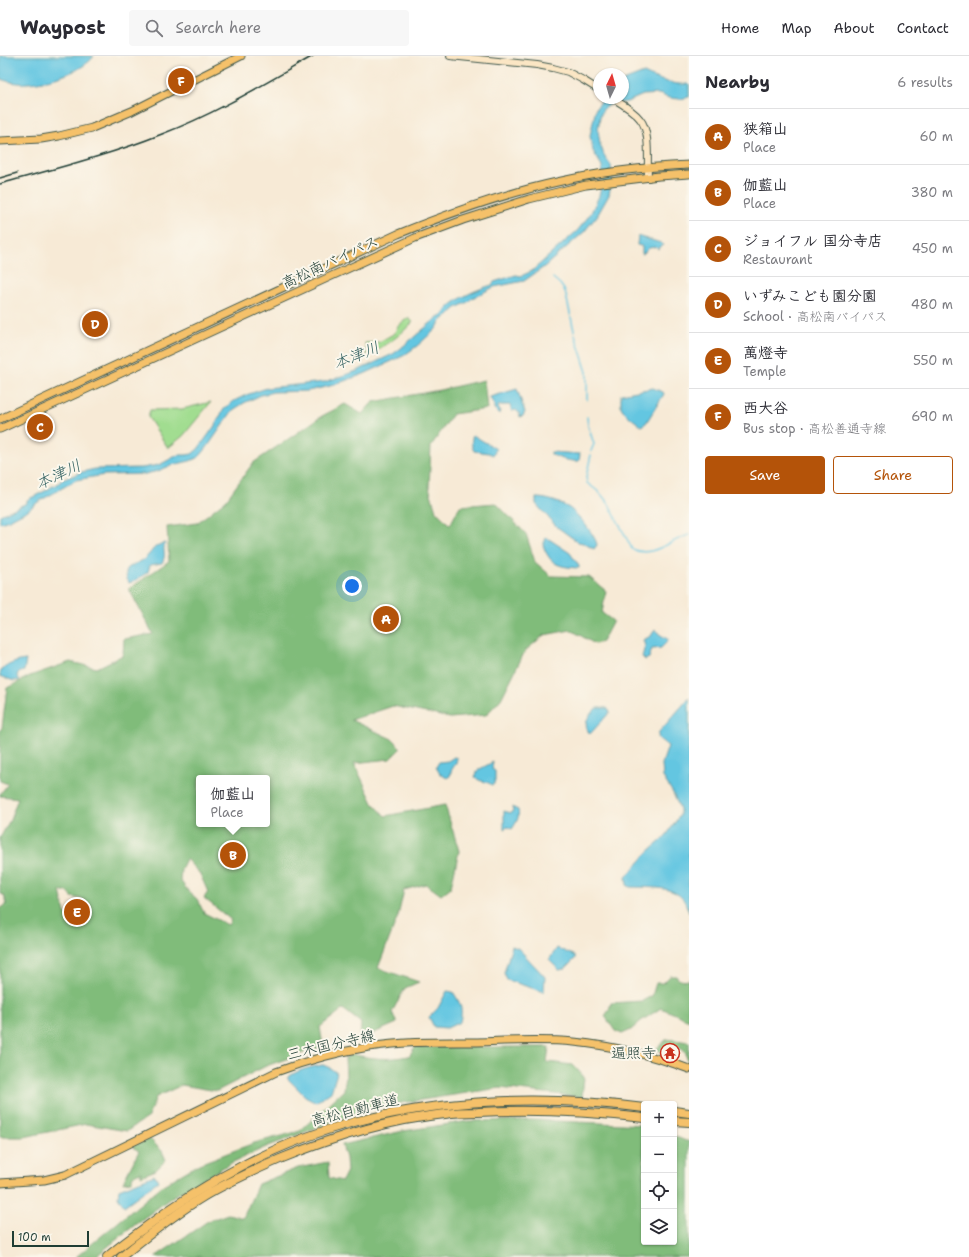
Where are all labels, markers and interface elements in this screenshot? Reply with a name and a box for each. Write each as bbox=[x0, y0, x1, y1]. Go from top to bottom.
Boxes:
search box bbox=[129, 10, 409, 46]
text: Waypost bbox=[20, 15, 105, 40]
icon: search bbox=[143, 17, 165, 39]
text: Search here bbox=[175, 18, 261, 38]
text: Home bbox=[721, 19, 760, 37]
text: Map bbox=[782, 19, 812, 37]
text: About bbox=[834, 19, 875, 37]
text: Contact bbox=[897, 19, 949, 37]
pin: F bbox=[168, 66, 194, 96]
north arrow bbox=[593, 68, 629, 104]
text: Nearby bbox=[705, 71, 770, 93]
text: 6 results bbox=[897, 74, 953, 91]
text: 狭箱山 bbox=[743, 119, 788, 139]
text: A bbox=[713, 128, 723, 145]
text: 60 m bbox=[920, 128, 953, 145]
text: Place bbox=[743, 139, 776, 156]
text: 伽藍山 bbox=[743, 175, 788, 195]
text: B bbox=[714, 184, 722, 201]
text: 380 m bbox=[911, 184, 953, 201]
text: Place bbox=[743, 195, 776, 212]
street label: 高松南バイパス bbox=[278, 231, 382, 293]
text: ジョイフル 国分寺店 bbox=[743, 231, 883, 251]
text: C bbox=[714, 240, 722, 257]
text: 450 m bbox=[912, 240, 953, 257]
text: Restaurant bbox=[743, 251, 813, 268]
text: いずみこども園分園 bbox=[743, 286, 877, 306]
text: D bbox=[713, 296, 723, 313]
text: 480 m bbox=[911, 296, 953, 313]
text: School · 高松南バイパス bbox=[743, 308, 887, 325]
pin: D bbox=[82, 309, 108, 339]
water label: 本津川 bbox=[330, 337, 382, 374]
text: 萬燈寺 bbox=[743, 343, 788, 363]
text: E bbox=[714, 352, 722, 369]
text: 550 m bbox=[913, 352, 953, 369]
text: Temple bbox=[743, 363, 786, 380]
text: 西大谷 bbox=[743, 398, 788, 418]
text: F bbox=[714, 408, 722, 425]
text: 690 m bbox=[911, 408, 953, 425]
pin: C bbox=[27, 412, 53, 442]
text: Bus stop · 高松善通寺線 bbox=[743, 420, 886, 437]
water label: 本津川 bbox=[32, 455, 84, 494]
button: Save bbox=[705, 456, 825, 494]
button: Share bbox=[833, 456, 953, 494]
your location bbox=[342, 576, 362, 596]
pin: A bbox=[373, 604, 399, 634]
popup bbox=[196, 775, 270, 827]
text: 伽藍山 bbox=[210, 784, 256, 804]
text: Place bbox=[210, 804, 244, 821]
pin: B bbox=[220, 840, 246, 870]
pin: E bbox=[64, 897, 90, 927]
street label: 三木国分寺線 bbox=[285, 1025, 377, 1065]
temple icon: 遍照寺 bbox=[659, 1042, 681, 1064]
place label: 遍照寺 bbox=[611, 1043, 656, 1063]
street label: 高松自動車道 bbox=[309, 1089, 401, 1131]
map controls bbox=[641, 1101, 677, 1245]
button: + bbox=[641, 1101, 677, 1137]
button: − bbox=[641, 1137, 677, 1173]
button: locate bbox=[641, 1173, 677, 1209]
button: layers bbox=[641, 1209, 677, 1245]
scale bar bbox=[12, 1229, 89, 1248]
text: 100 m bbox=[18, 1230, 51, 1245]

